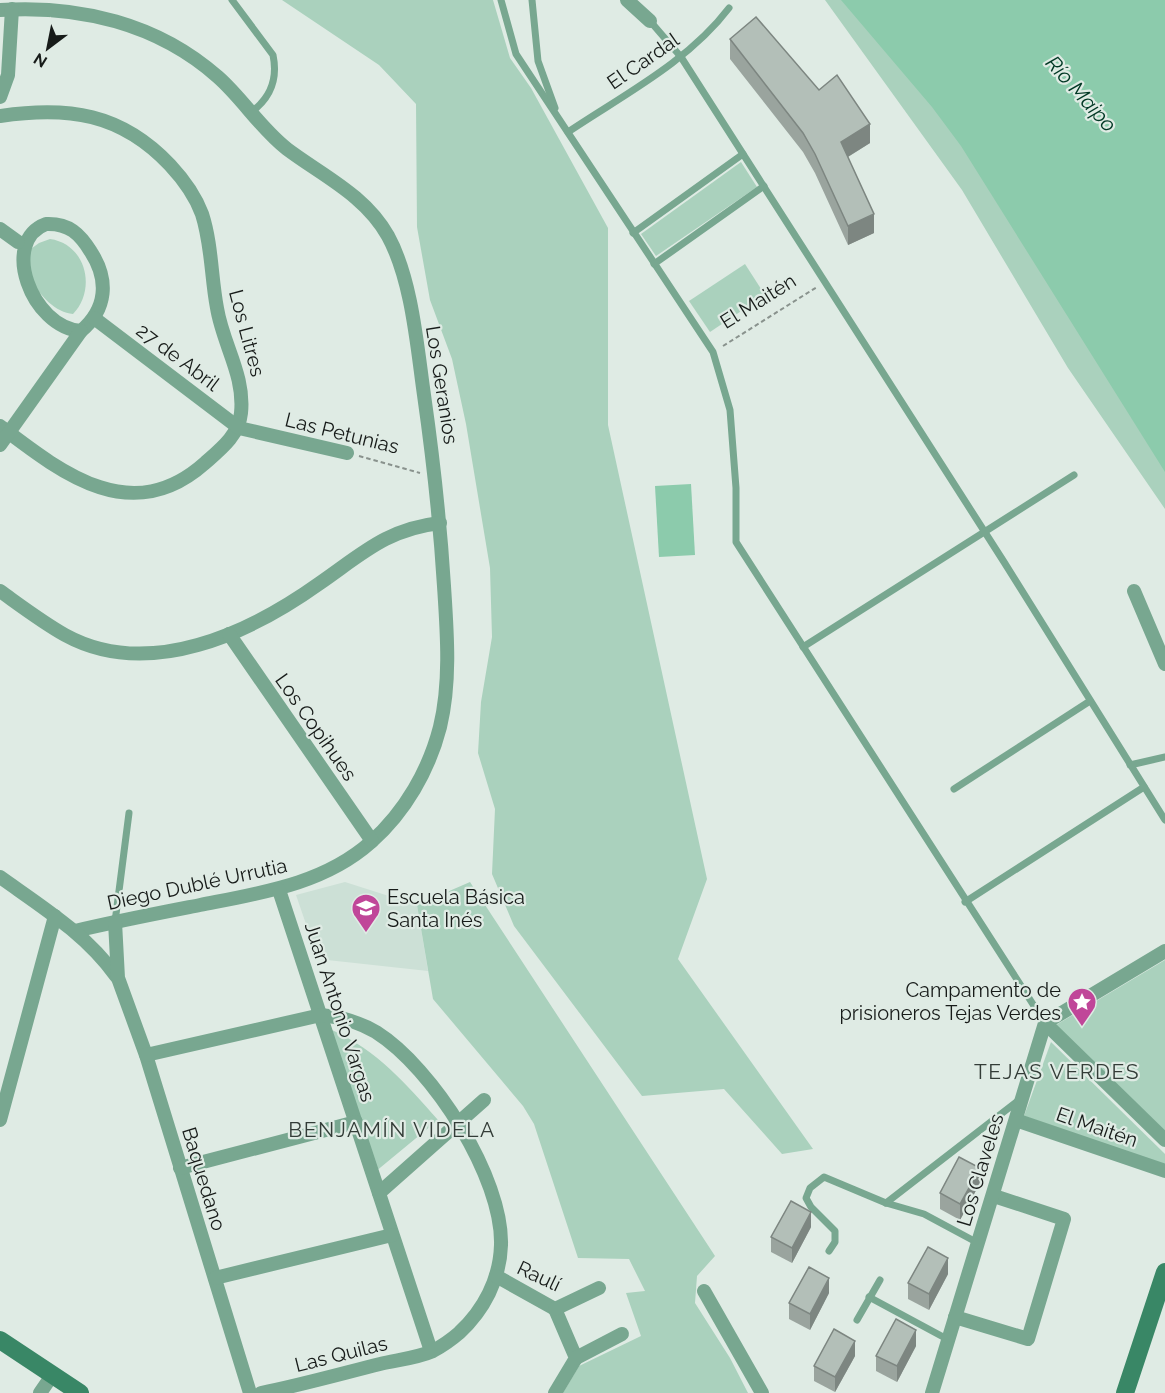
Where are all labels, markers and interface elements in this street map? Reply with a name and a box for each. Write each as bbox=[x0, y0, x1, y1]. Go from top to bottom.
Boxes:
north arrow bbox=[18, 18, 78, 78]
street label: El Cardal bbox=[602, 27, 684, 94]
text: N bbox=[30, 49, 51, 72]
water label: Río Maipo bbox=[1041, 50, 1122, 137]
street label: El Maitén bbox=[716, 268, 800, 334]
street label: Los Litres bbox=[224, 287, 270, 379]
street label: 27 de Abril bbox=[132, 318, 225, 396]
street label: Los Geranios bbox=[421, 324, 463, 446]
street label: Las Petunias bbox=[283, 407, 401, 459]
street label: Los Copihues bbox=[270, 669, 362, 785]
street label: Diego Dublé Urrutia bbox=[105, 853, 289, 915]
place label: Escuela Básica Santa Inés bbox=[387, 885, 525, 932]
school or university icon: Escuela Básica Santa Inés bbox=[350, 892, 382, 934]
street label: Juan Antonio Vargas bbox=[300, 919, 380, 1105]
place label: Campamento de prisioneros Tejas Verdes bbox=[839, 978, 1061, 1025]
place icon: Campamento de prisioneros Tejas Verdes bbox=[1066, 986, 1098, 1028]
district label: TEJAS VERDES bbox=[974, 1059, 1140, 1084]
street label: El Maitén bbox=[1053, 1102, 1141, 1152]
street label: Los Claveles bbox=[951, 1111, 1009, 1229]
district label: BENJAMÍN VIDELA bbox=[288, 1117, 496, 1142]
street label: Baquedano bbox=[177, 1124, 231, 1234]
street label: Raulí bbox=[513, 1256, 565, 1297]
street label: Las Quilas bbox=[292, 1331, 390, 1377]

